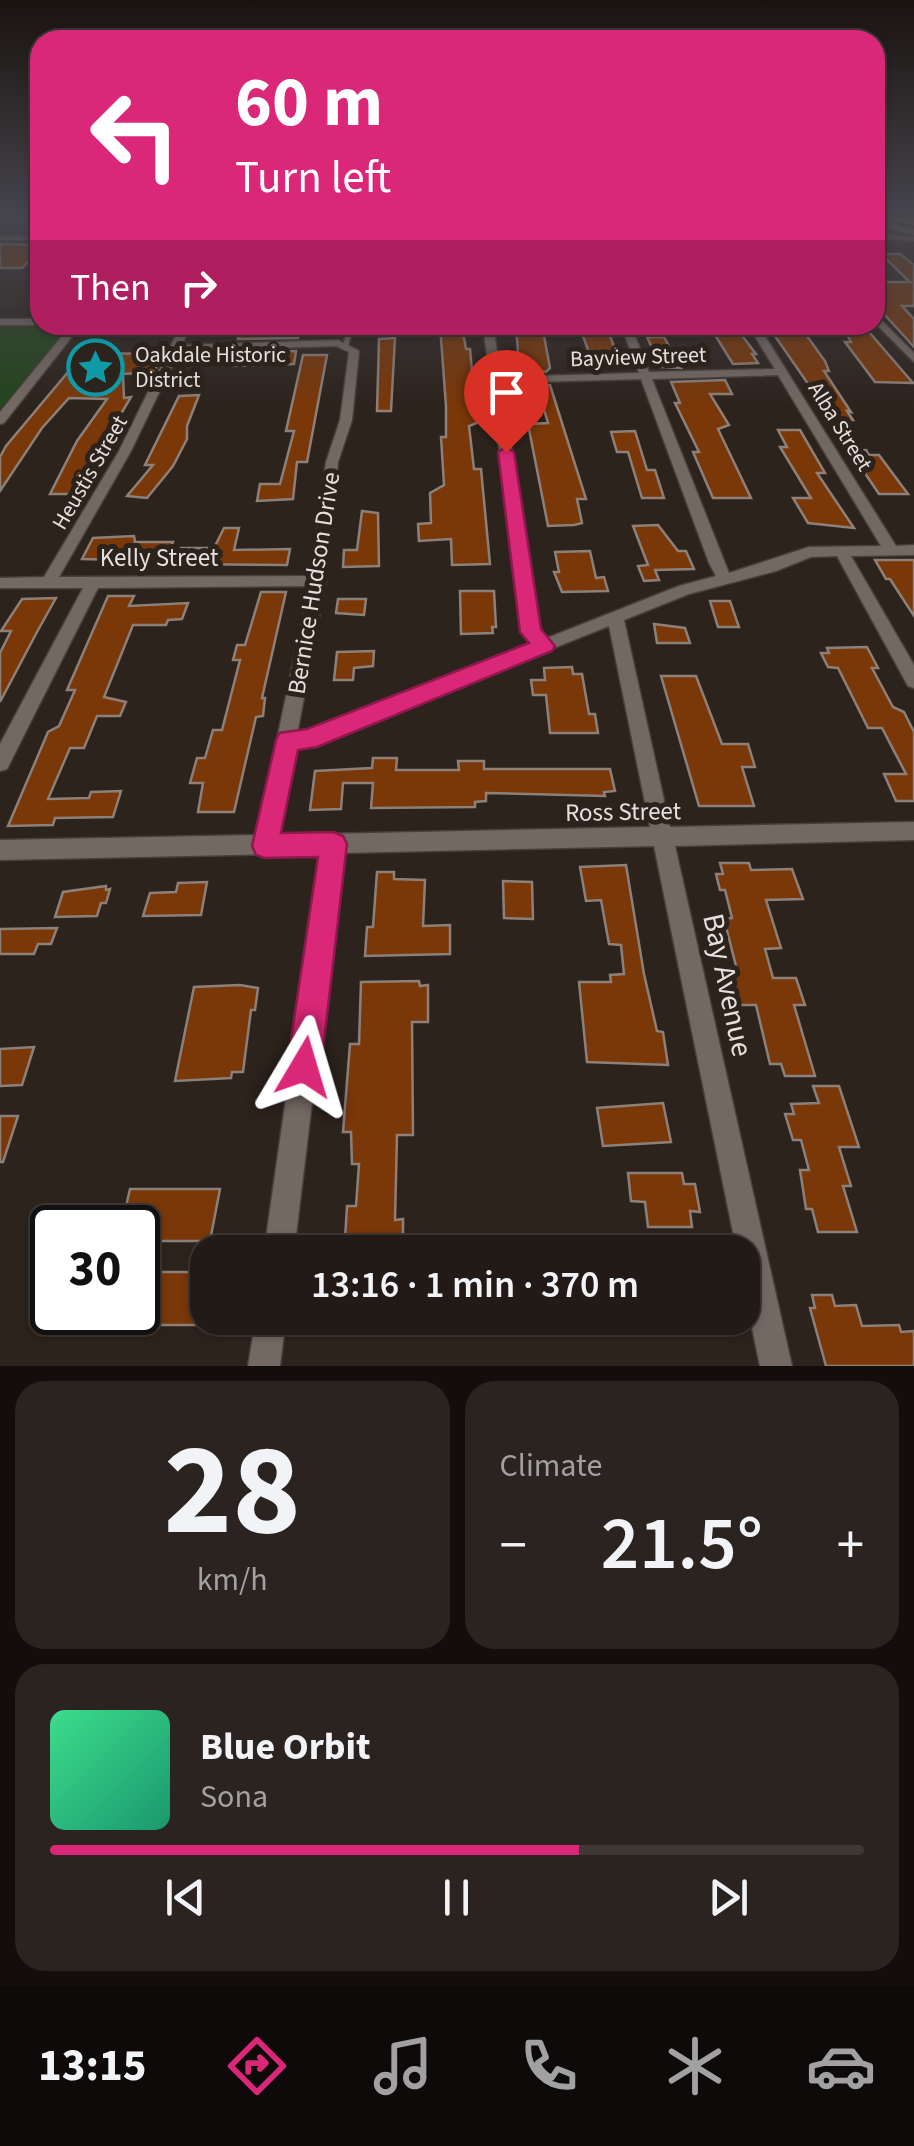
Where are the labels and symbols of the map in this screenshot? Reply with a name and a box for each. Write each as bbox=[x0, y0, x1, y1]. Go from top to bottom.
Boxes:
place icon: Oakdale Historic District bbox=[66, 337, 126, 397]
place label: Oakdale Historic District bbox=[135, 339, 286, 396]
street label: Bayview Street bbox=[569, 339, 707, 375]
pin bbox=[464, 350, 549, 453]
street label: Alba Street bbox=[800, 376, 881, 478]
street label: Heustis Street bbox=[44, 409, 136, 536]
street label: Bernice Hudson Drive bbox=[279, 469, 349, 697]
street label: Kelly Street bbox=[100, 540, 219, 576]
street label: Ross Street bbox=[565, 793, 682, 831]
street label: Bay Avenue bbox=[691, 910, 764, 1061]
position arrow bbox=[252, 1015, 356, 1119]
speed limit sign: 30 bbox=[30, 1205, 160, 1335]

